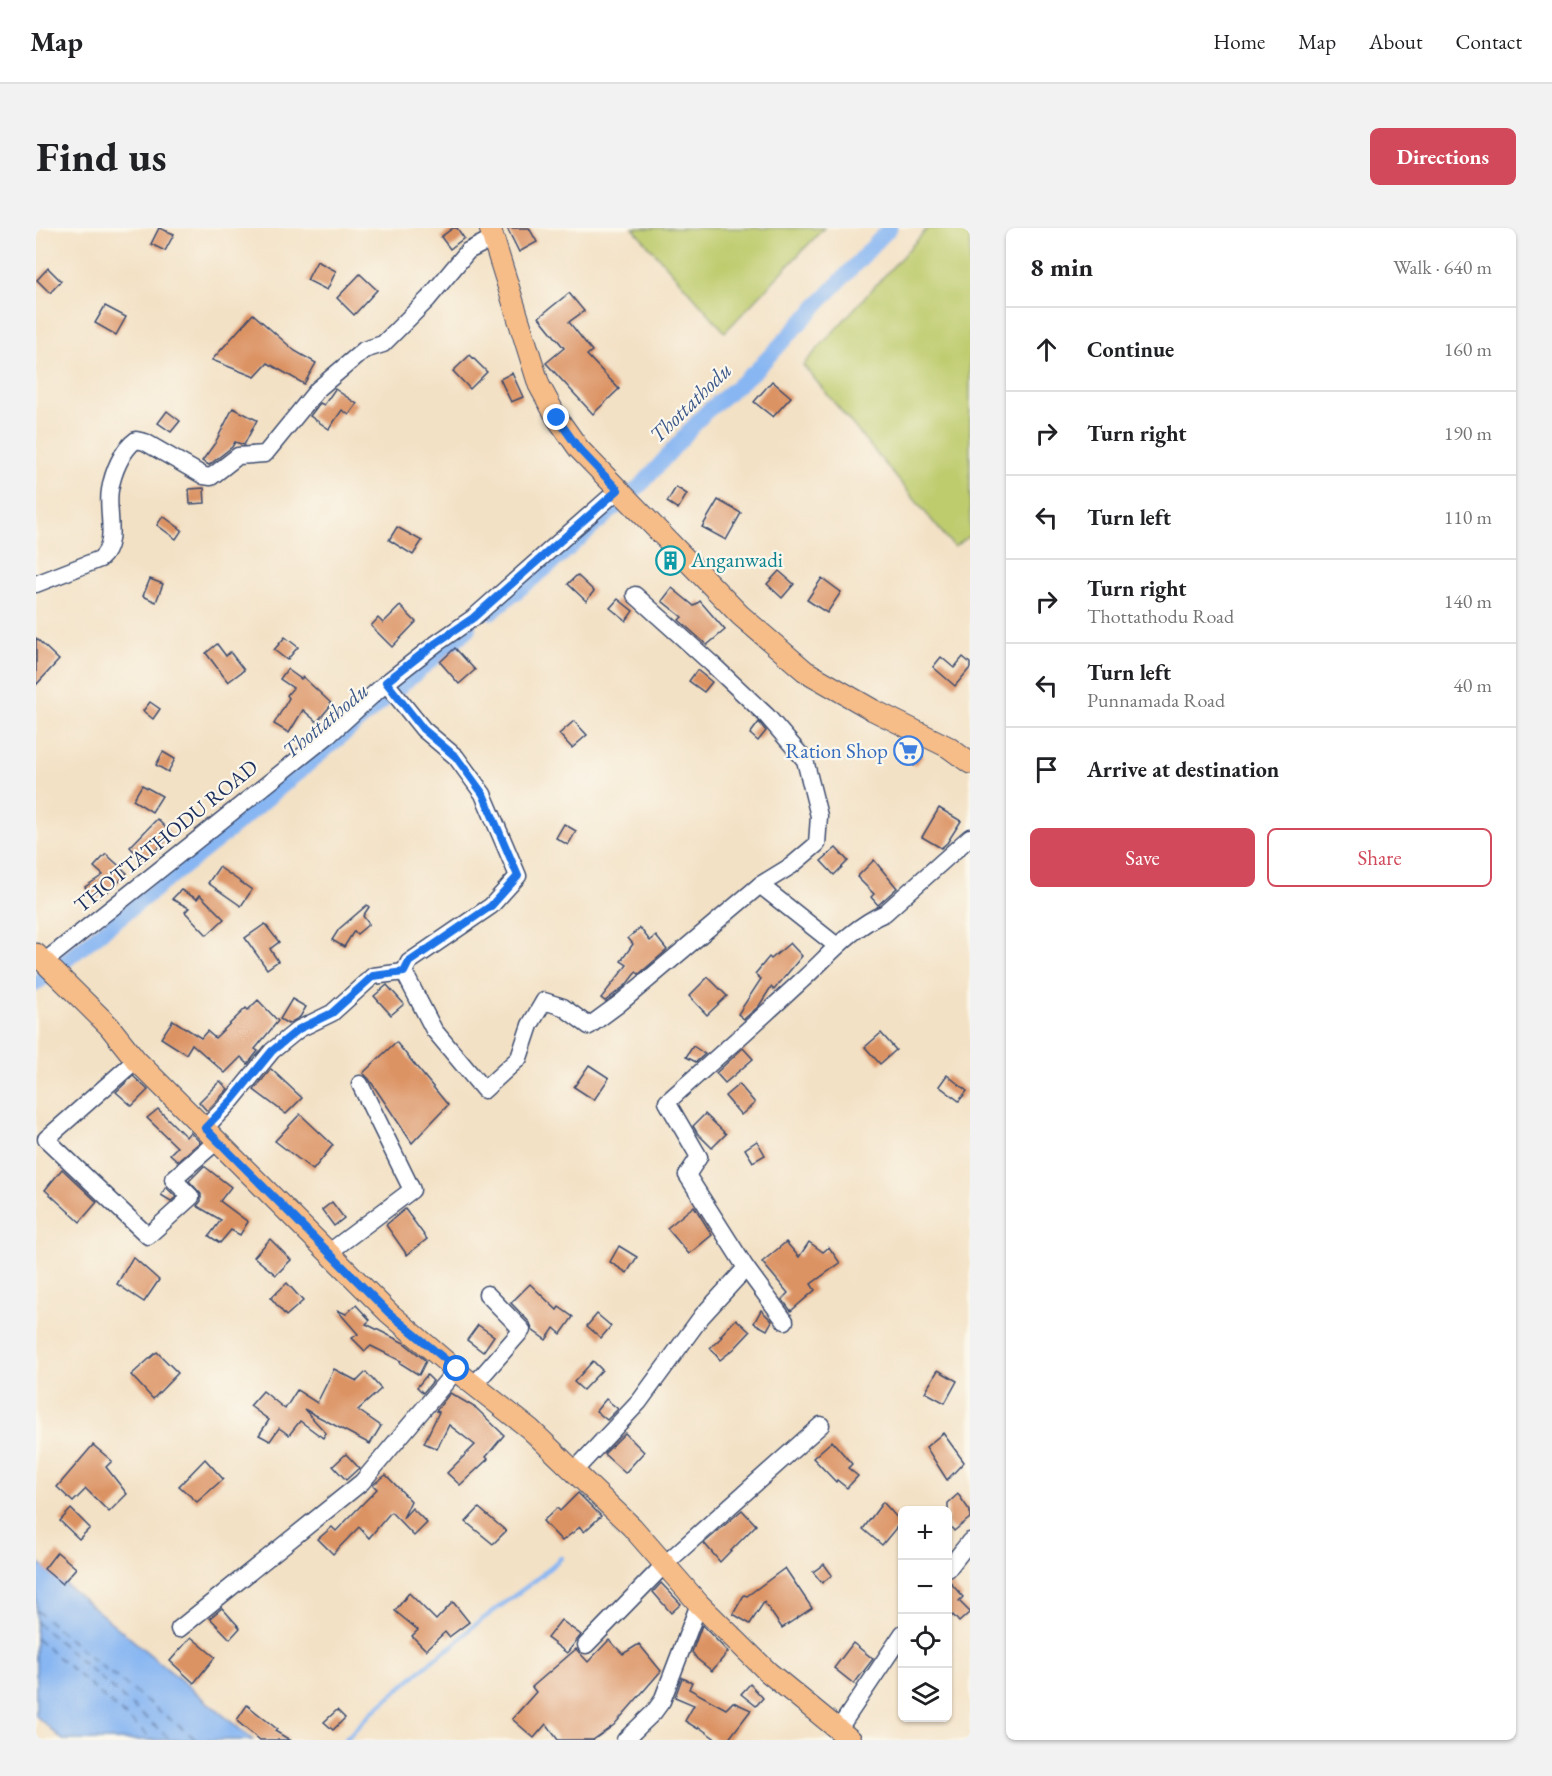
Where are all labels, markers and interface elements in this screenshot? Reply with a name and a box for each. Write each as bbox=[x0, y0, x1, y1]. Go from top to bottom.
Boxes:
text: Map bbox=[30, 23, 83, 59]
text: Home bbox=[1213, 28, 1265, 55]
text: Map bbox=[1298, 28, 1336, 55]
text: About bbox=[1369, 28, 1422, 55]
text: Contact bbox=[1455, 28, 1522, 55]
button: Directions bbox=[1370, 128, 1516, 185]
text: Find us bbox=[36, 129, 167, 184]
text: 8 min bbox=[1030, 250, 1093, 284]
text: Walk · 640 m bbox=[1393, 254, 1492, 280]
icon: ahead bbox=[1030, 333, 1063, 366]
text: Continue bbox=[1087, 335, 1174, 364]
text: 160 m bbox=[1444, 336, 1492, 362]
water label: Thottathodu bbox=[643, 356, 738, 449]
route end bbox=[543, 404, 569, 430]
icon: right bbox=[1030, 417, 1063, 450]
text: Turn right bbox=[1087, 419, 1186, 448]
text: 190 m bbox=[1444, 420, 1492, 446]
icon: left bbox=[1030, 501, 1063, 534]
text: Turn left bbox=[1087, 503, 1171, 532]
text: 110 m bbox=[1444, 504, 1492, 530]
building icon: Anganwadi bbox=[654, 544, 686, 576]
place label: Anganwadi bbox=[690, 546, 783, 573]
text: Turn right bbox=[1087, 574, 1186, 603]
icon: right bbox=[1030, 585, 1063, 618]
text: 140 m bbox=[1444, 588, 1492, 614]
text: Thottathodu Road bbox=[1087, 603, 1234, 629]
text: Turn left bbox=[1087, 658, 1171, 687]
icon: left bbox=[1030, 669, 1063, 702]
text: 40 m bbox=[1453, 672, 1492, 698]
water label: Thottathodu bbox=[276, 676, 375, 765]
text: Punnamada Road bbox=[1087, 687, 1225, 713]
supermarket icon: Ration Shop bbox=[893, 735, 925, 767]
place label: Ration Shop bbox=[785, 737, 888, 764]
street label: THOTTATHODU ROAD bbox=[68, 753, 263, 918]
icon: arrive bbox=[1030, 753, 1063, 786]
text: Arrive at destination bbox=[1087, 755, 1279, 784]
button: Save bbox=[1030, 828, 1255, 887]
button: Share bbox=[1267, 828, 1492, 887]
route start bbox=[443, 1355, 469, 1381]
map controls bbox=[898, 1506, 952, 1722]
button: + bbox=[898, 1506, 952, 1560]
button: − bbox=[898, 1560, 952, 1614]
button: locate bbox=[898, 1614, 952, 1668]
button: layers bbox=[898, 1668, 952, 1722]

